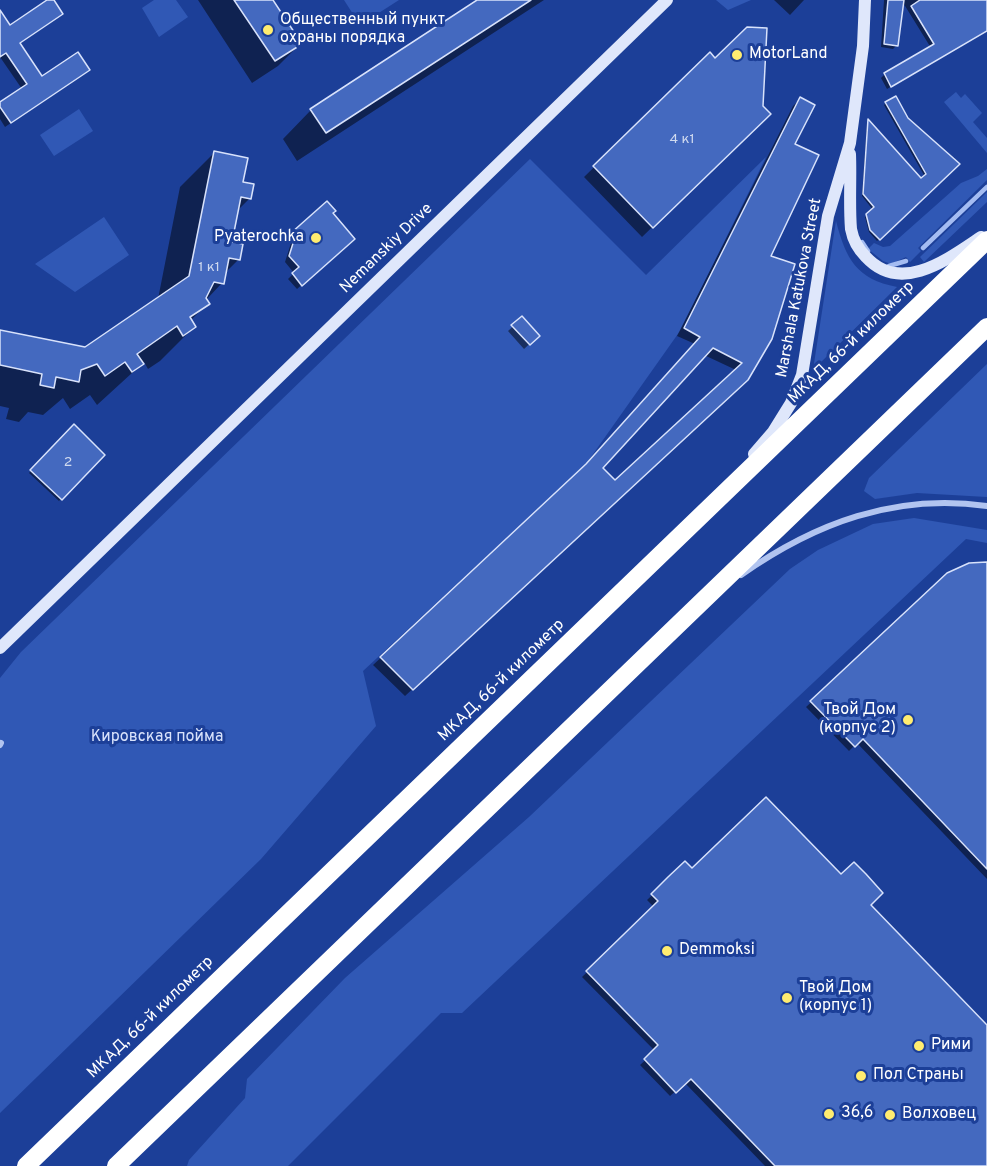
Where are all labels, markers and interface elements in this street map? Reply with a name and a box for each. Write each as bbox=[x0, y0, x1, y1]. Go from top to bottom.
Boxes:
place label: Общественный пункт охраны порядка bbox=[280, 11, 445, 49]
marker: Общественный пункт охраны порядка bbox=[261, 23, 275, 37]
place label: MotorLand bbox=[749, 45, 827, 65]
marker: MotorLand bbox=[730, 48, 744, 62]
house number: 4 к1 bbox=[669, 132, 695, 148]
street label: Marshala Katukova Street bbox=[773, 197, 827, 379]
street label: Nemanskiy Drive bbox=[337, 200, 437, 298]
place label: Pyaterochka bbox=[214, 228, 304, 248]
marker: Pyaterochka bbox=[309, 231, 323, 245]
house number: 1 к1 bbox=[198, 260, 220, 276]
street label: МКАД, 66-й километр bbox=[785, 278, 919, 408]
house number: 2 bbox=[64, 455, 72, 471]
street label: МКАД, 66-й километр bbox=[435, 616, 569, 746]
place label: Твой Дом (корпус 2) bbox=[819, 701, 896, 739]
marker: Твой Дом (корпус 2) bbox=[901, 713, 915, 727]
park label: Кировская пойма bbox=[91, 728, 223, 748]
place label: Demmoksi bbox=[679, 941, 755, 961]
marker: Demmoksi bbox=[660, 944, 674, 958]
street label: МКАД, 66-й километр bbox=[84, 953, 218, 1083]
place label: Твой Дом (корпус 1) bbox=[799, 979, 872, 1017]
marker: Твой Дом (корпус 1) bbox=[780, 991, 794, 1005]
place label: Рими bbox=[931, 1036, 971, 1056]
marker: Рими bbox=[912, 1039, 926, 1053]
place label: Пол Страны bbox=[873, 1066, 964, 1086]
marker: Пол Страны bbox=[854, 1069, 868, 1083]
place label: 36,6 bbox=[841, 1104, 873, 1124]
place label: Волховец bbox=[902, 1105, 976, 1125]
marker: 36,6 bbox=[822, 1107, 836, 1121]
marker: Волховец bbox=[883, 1108, 897, 1122]

